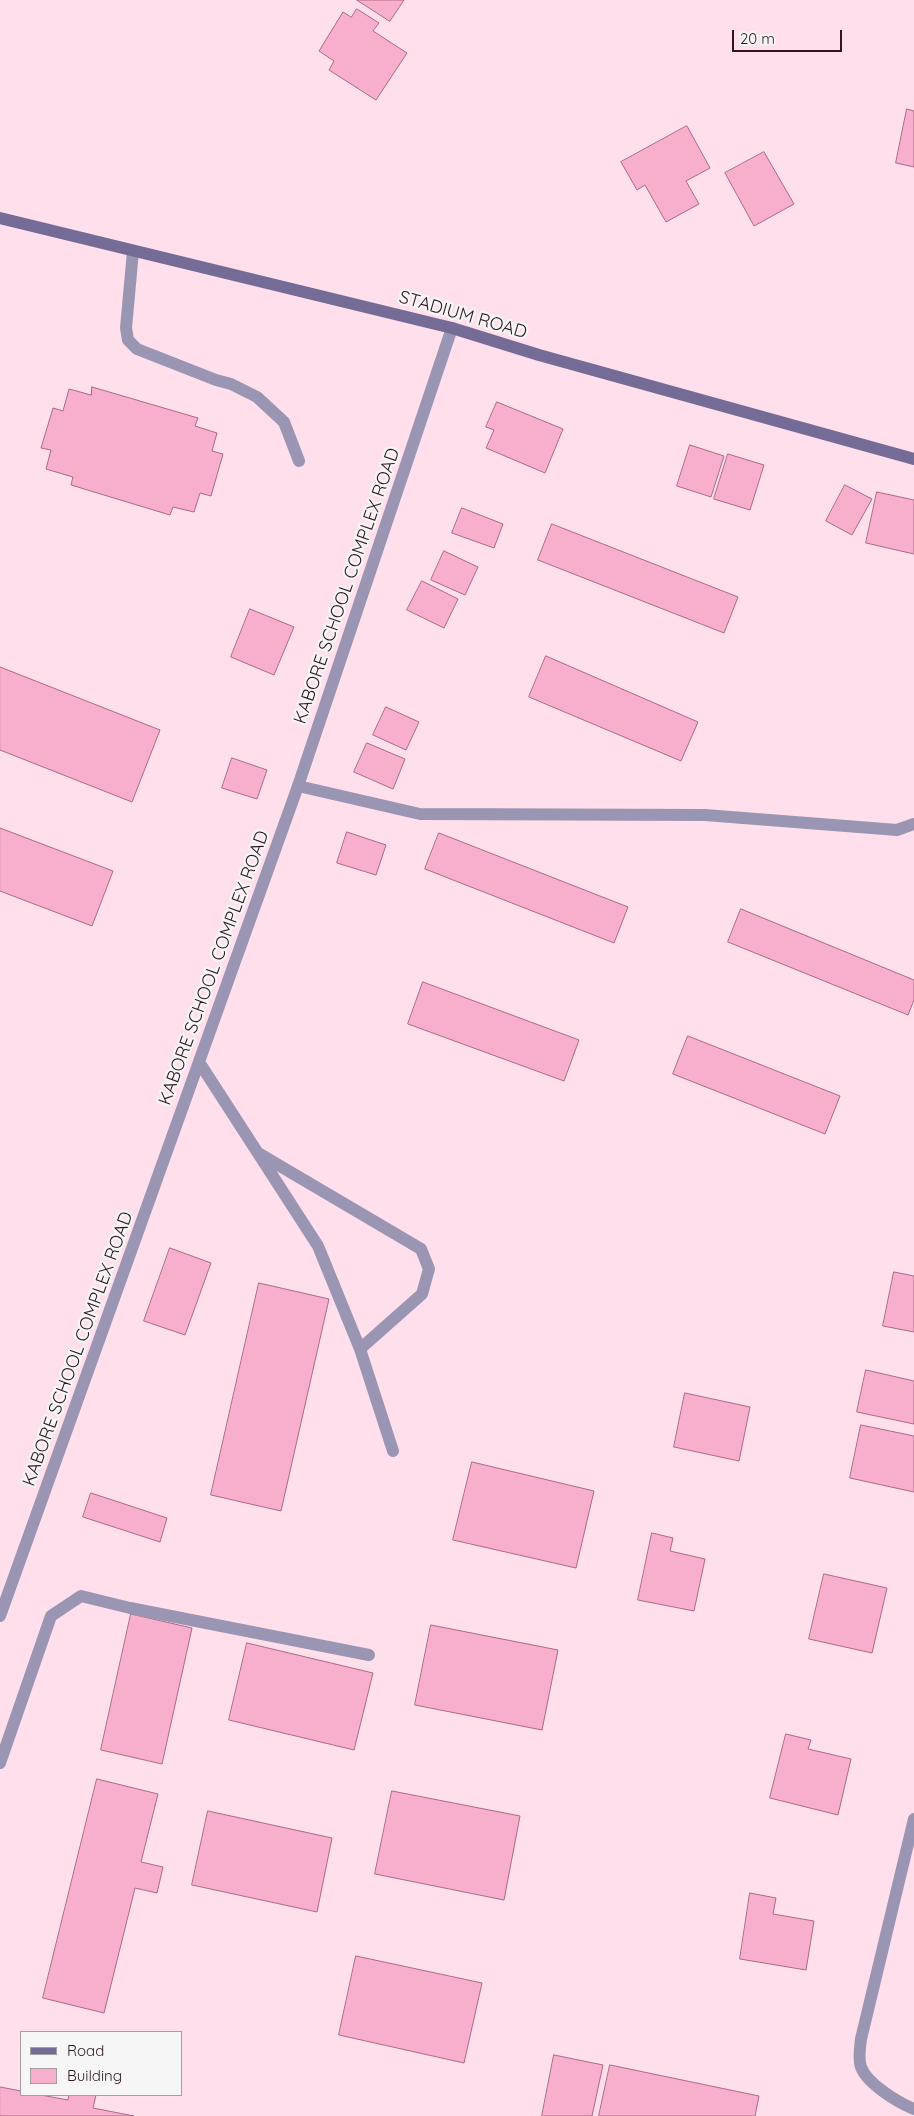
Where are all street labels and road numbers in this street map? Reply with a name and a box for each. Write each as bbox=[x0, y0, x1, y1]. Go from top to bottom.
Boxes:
street label: STADIUM ROAD bbox=[397, 286, 529, 344]
street label: KABORE SCHOOL COMPLEX ROAD bbox=[290, 445, 404, 727]
street label: KABORE SCHOOL COMPLEX ROAD bbox=[154, 828, 274, 1108]
street label: KABORE SCHOOL COMPLEX ROAD bbox=[18, 1209, 138, 1489]

